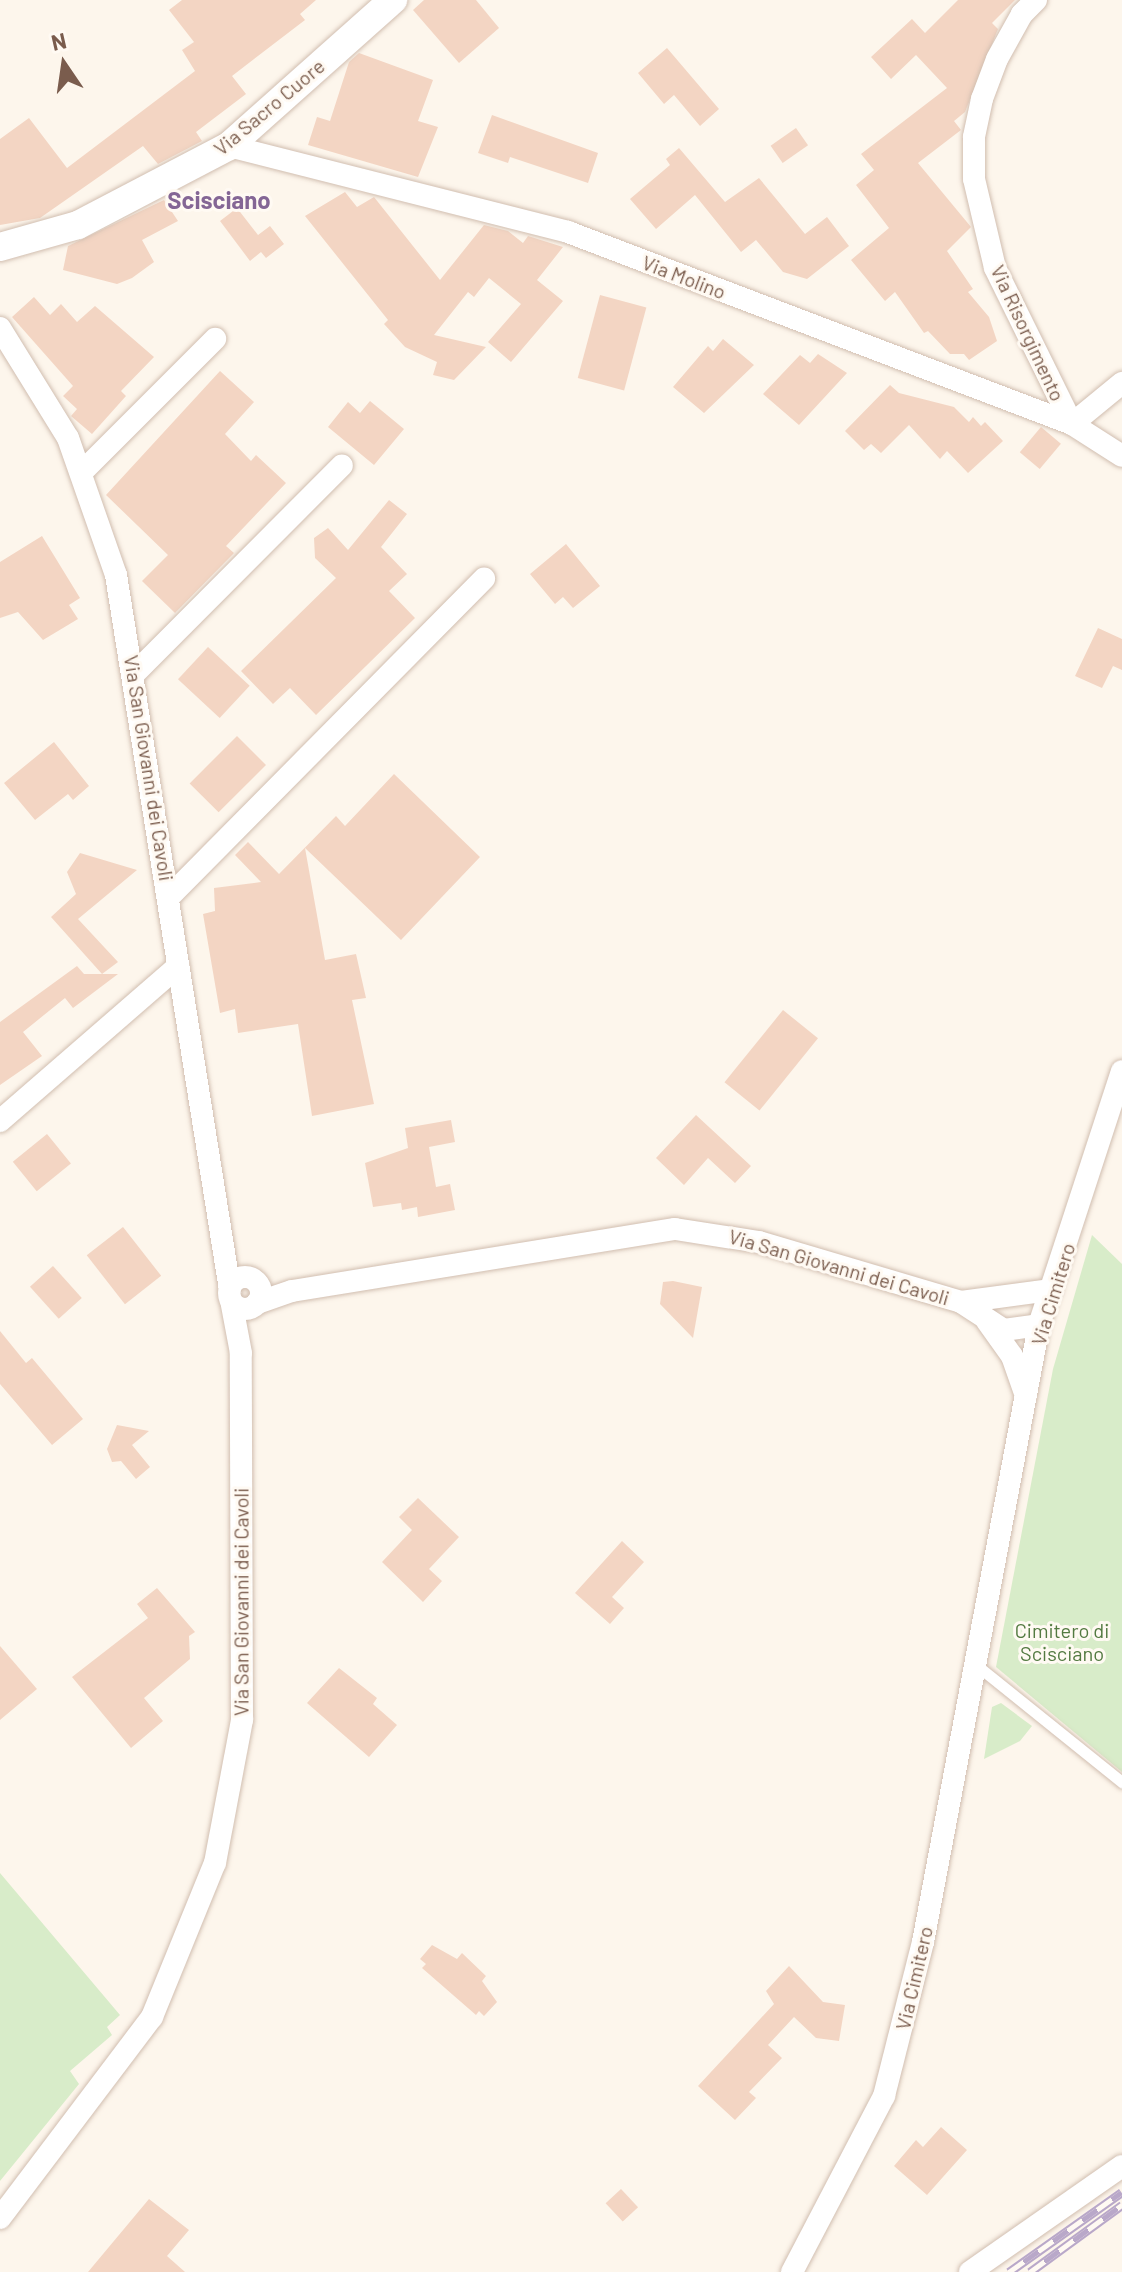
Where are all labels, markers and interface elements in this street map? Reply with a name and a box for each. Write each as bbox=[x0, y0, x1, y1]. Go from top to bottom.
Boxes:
north arrow bbox=[24, 24, 104, 104]
text: N bbox=[49, 26, 69, 55]
street label: Via Sacro Cuore bbox=[209, 54, 329, 160]
district label: Scisciano bbox=[167, 186, 271, 214]
street label: Via Molino bbox=[639, 250, 729, 304]
street label: Via Risorgimento bbox=[986, 261, 1070, 405]
street label: Via San Giovanni dei Cavoli bbox=[119, 653, 179, 883]
street label: Via San Giovanni dei Cavoli bbox=[726, 1224, 952, 1310]
street label: Via Cimitero bbox=[1026, 1240, 1080, 1348]
street label: Via San Giovanni dei Cavoli bbox=[229, 1488, 253, 1716]
park label: Cimitero di Scisciano bbox=[1015, 1618, 1109, 1665]
street label: Via Cimitero bbox=[890, 1924, 938, 2032]

